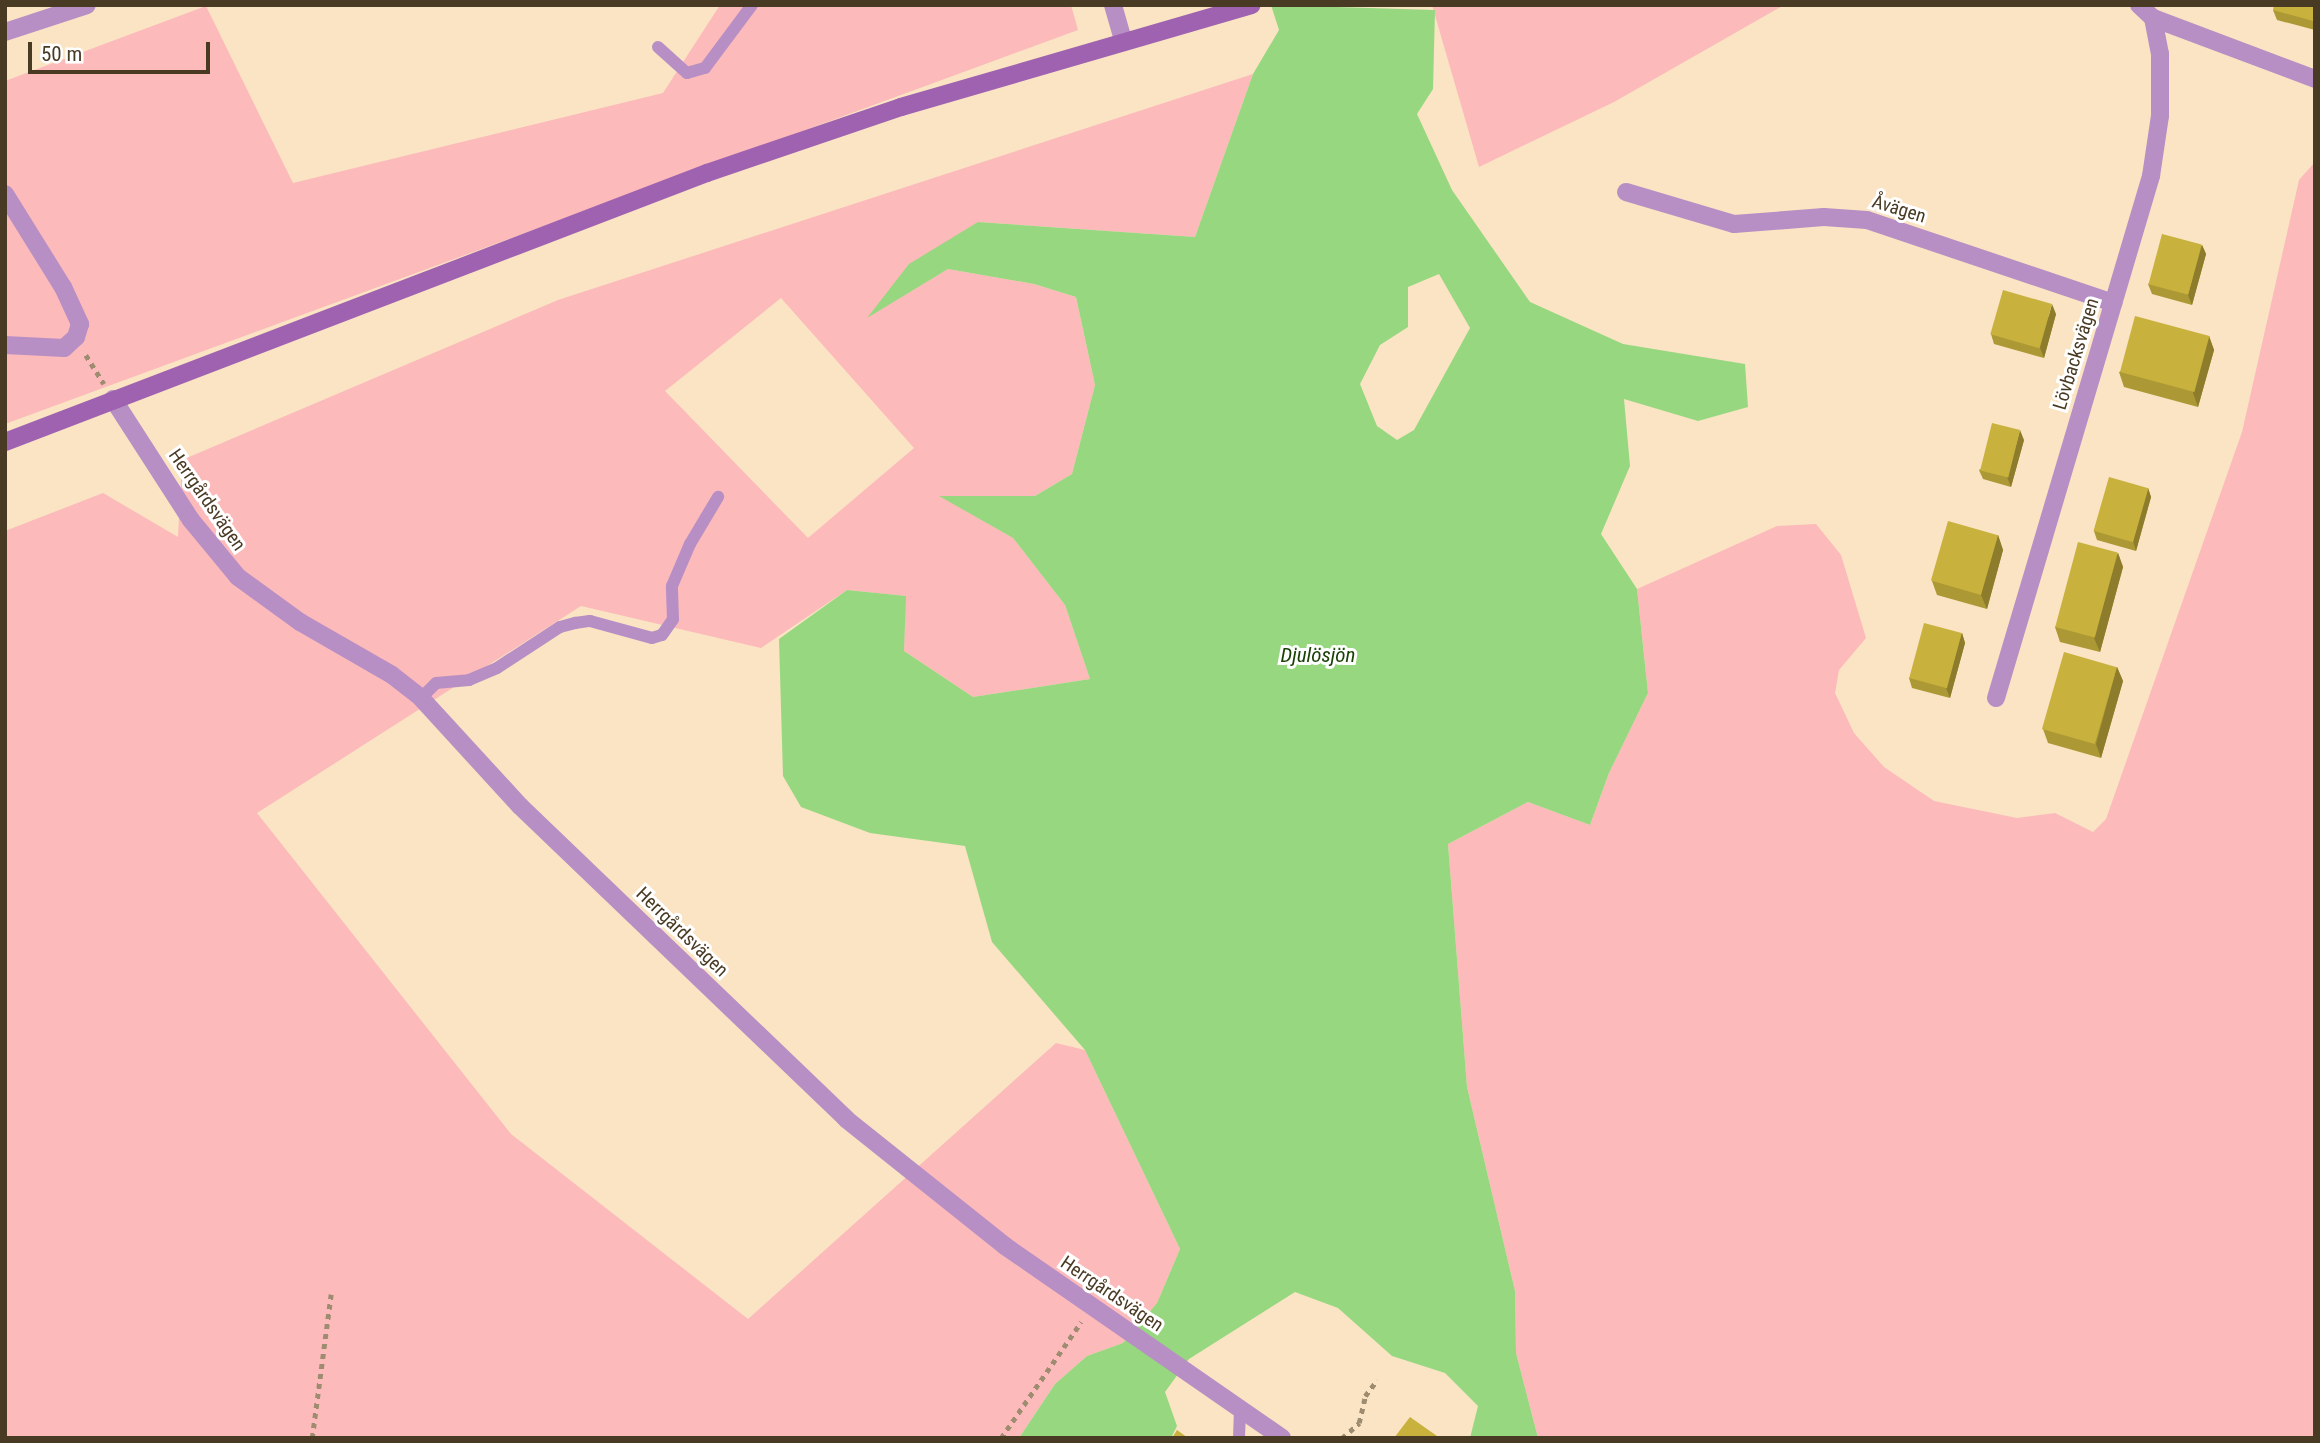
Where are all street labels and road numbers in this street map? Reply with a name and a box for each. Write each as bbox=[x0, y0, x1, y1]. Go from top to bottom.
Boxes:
street label: Åvägen bbox=[1869, 190, 1929, 228]
street label: Lövbacksvägen bbox=[2048, 295, 2104, 413]
street label: Herrgårdsvägen bbox=[164, 445, 250, 555]
street label: Herrgårdsvägen bbox=[631, 883, 733, 981]
street label: Herrgårdsvägen bbox=[1056, 1251, 1168, 1337]

